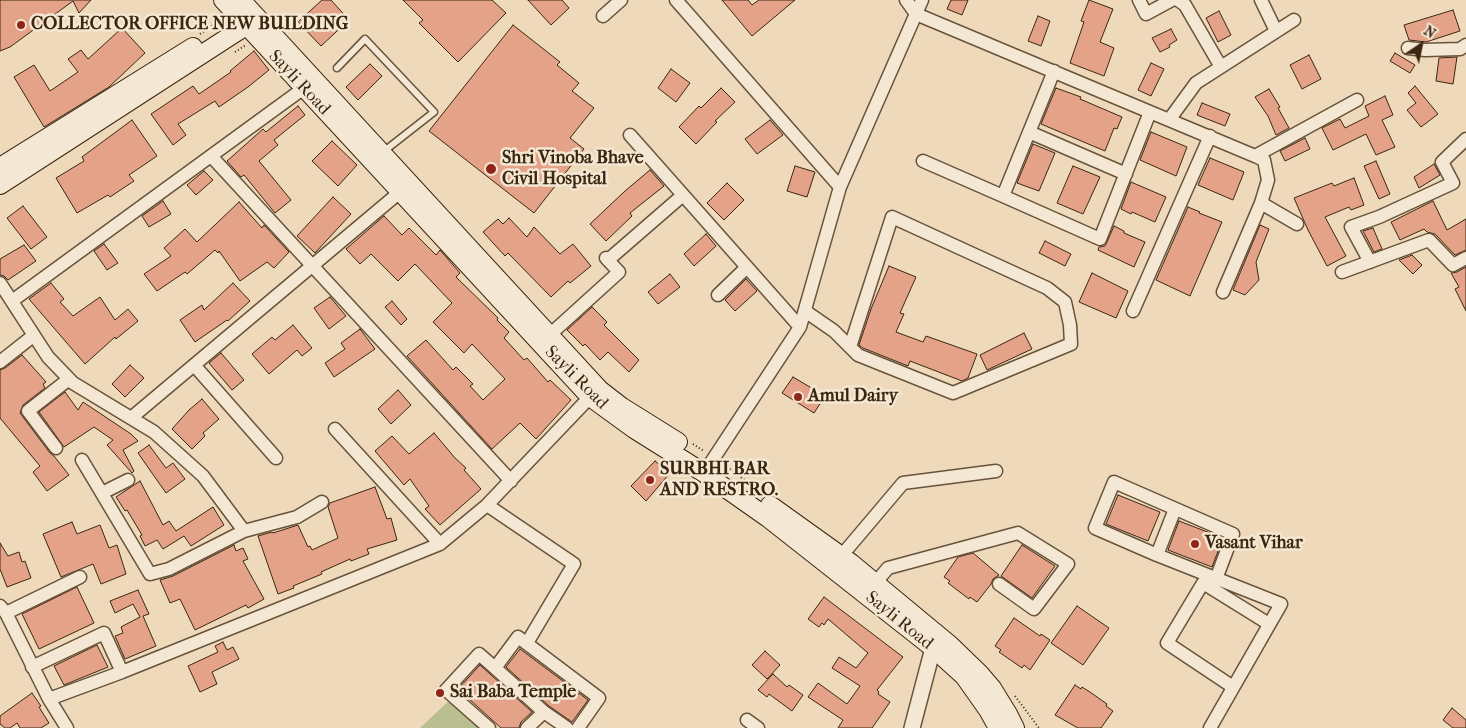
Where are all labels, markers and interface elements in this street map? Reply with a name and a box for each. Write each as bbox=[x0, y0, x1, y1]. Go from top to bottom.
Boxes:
place label: COLLECTOR OFFICE NEW BUILDING bbox=[31, 14, 349, 36]
marker: COLLECTOR OFFICE NEW BUILDING bbox=[15, 19, 27, 31]
north arrow bbox=[1396, 20, 1446, 70]
text: N bbox=[1421, 22, 1439, 42]
street label: Sayli Road bbox=[263, 46, 335, 120]
place label: Shri Vinoba Bhave Civil Hospital bbox=[502, 148, 644, 190]
marker: Shri Vinoba Bhave Civil Hospital bbox=[484, 162, 498, 176]
street label: Sayli Road bbox=[540, 342, 612, 414]
place label: Amul Dairy bbox=[808, 386, 898, 408]
marker: Amul Dairy bbox=[792, 391, 804, 403]
place label: SURBHI BAR AND RESTRO. bbox=[660, 459, 778, 502]
marker: SURBHI BAR AND RESTRO. bbox=[644, 474, 656, 486]
place label: Vasant Vihar bbox=[1205, 533, 1303, 555]
marker: Vasant Vihar bbox=[1189, 538, 1201, 550]
street label: Sayli Road bbox=[861, 587, 937, 655]
place label: Sai Baba Temple bbox=[450, 682, 576, 704]
marker: Sai Baba Temple bbox=[434, 687, 446, 699]

